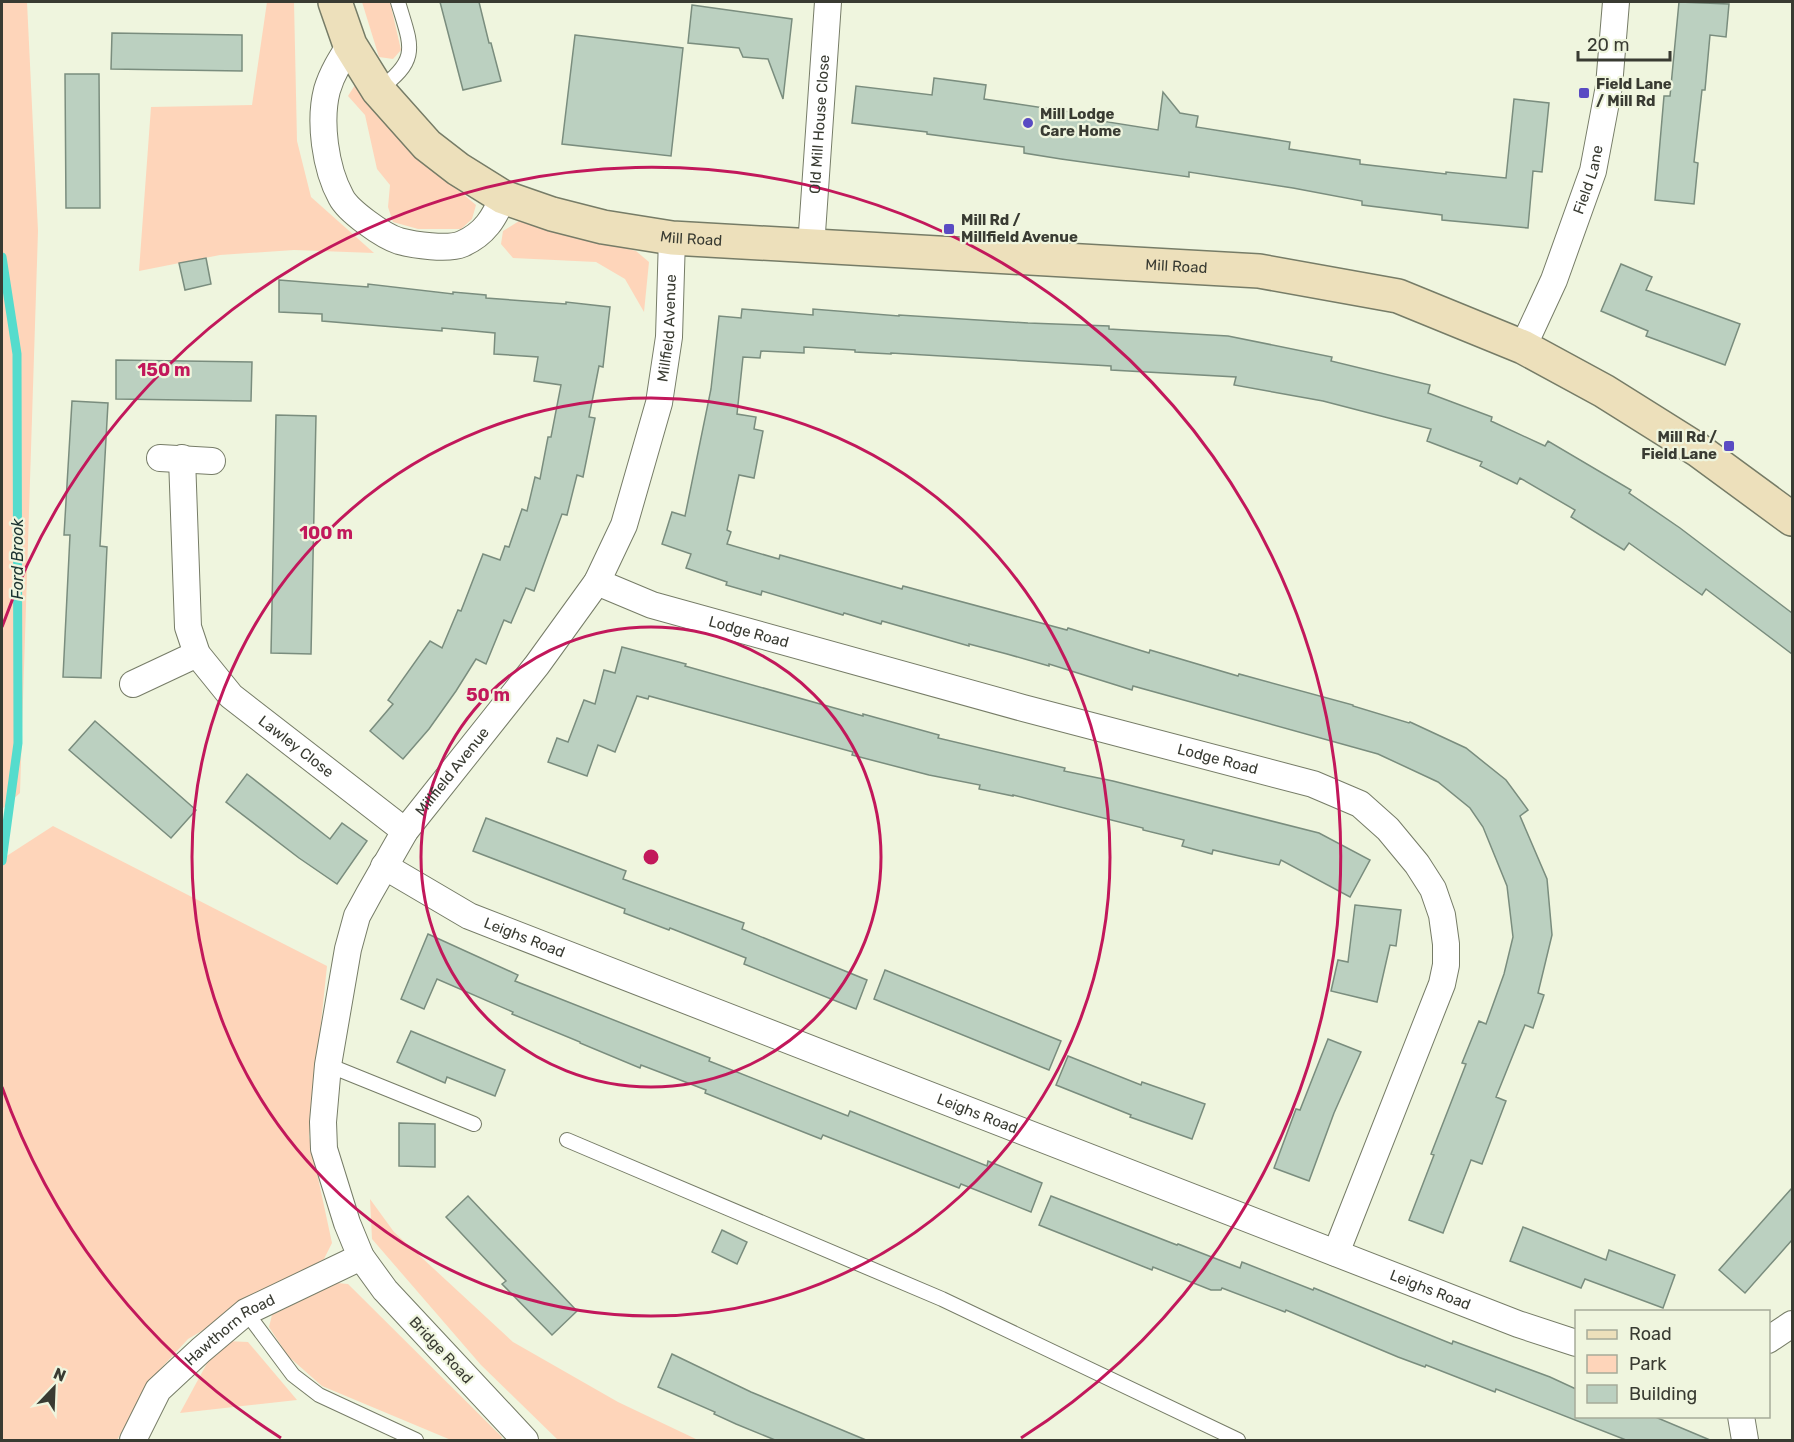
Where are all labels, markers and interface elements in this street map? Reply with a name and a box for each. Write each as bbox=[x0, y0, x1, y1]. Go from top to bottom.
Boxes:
scale bar bbox=[1578, 24, 1670, 62]
text: 20 m bbox=[1587, 34, 1629, 56]
street label: Old Mill House Close bbox=[806, 54, 833, 194]
place label: Field Lane / Mill Rd bbox=[1596, 75, 1672, 110]
marker: Field Lane / Mill Rd bbox=[1577, 86, 1591, 100]
place label: Mill Lodge Care Home bbox=[1040, 105, 1121, 140]
marker: Mill Lodge Care Home bbox=[1021, 116, 1035, 130]
street label: Field Lane bbox=[1569, 144, 1607, 217]
place label: Mill Rd / Millfield Avenue bbox=[961, 211, 1078, 246]
marker: Mill Rd / Millfield Avenue bbox=[942, 222, 956, 236]
street label: Mill Road bbox=[659, 227, 723, 250]
street label: Mill Road bbox=[1145, 256, 1208, 277]
street label: Millfield Avenue bbox=[653, 274, 680, 383]
text: 150 m bbox=[137, 359, 191, 381]
place label: Mill Rd / Field Lane bbox=[1641, 428, 1717, 463]
marker: Mill Rd / Field Lane bbox=[1722, 439, 1736, 453]
water label: Ford Brook bbox=[8, 518, 27, 600]
text: 100 m bbox=[299, 522, 353, 544]
street label: Lodge Road bbox=[707, 612, 791, 652]
text: 50 m bbox=[466, 684, 510, 706]
street label: Lawley Close bbox=[255, 712, 337, 781]
street label: Millfield Avenue bbox=[412, 724, 493, 819]
street label: Lodge Road bbox=[1176, 740, 1260, 778]
centre of rings bbox=[641, 847, 661, 867]
street label: Leighs Road bbox=[481, 914, 567, 961]
street label: Leighs Road bbox=[934, 1090, 1020, 1138]
street label: Leighs Road bbox=[1387, 1266, 1473, 1314]
street label: Hawthorn Road bbox=[181, 1291, 278, 1370]
legend bbox=[1575, 1310, 1770, 1418]
street label: Bridge Road bbox=[405, 1313, 477, 1387]
text: Road bbox=[1629, 1323, 1672, 1345]
text: Park bbox=[1629, 1353, 1667, 1375]
north arrow bbox=[24, 1358, 84, 1418]
text: N bbox=[51, 1364, 69, 1386]
text: Building bbox=[1629, 1383, 1697, 1405]

